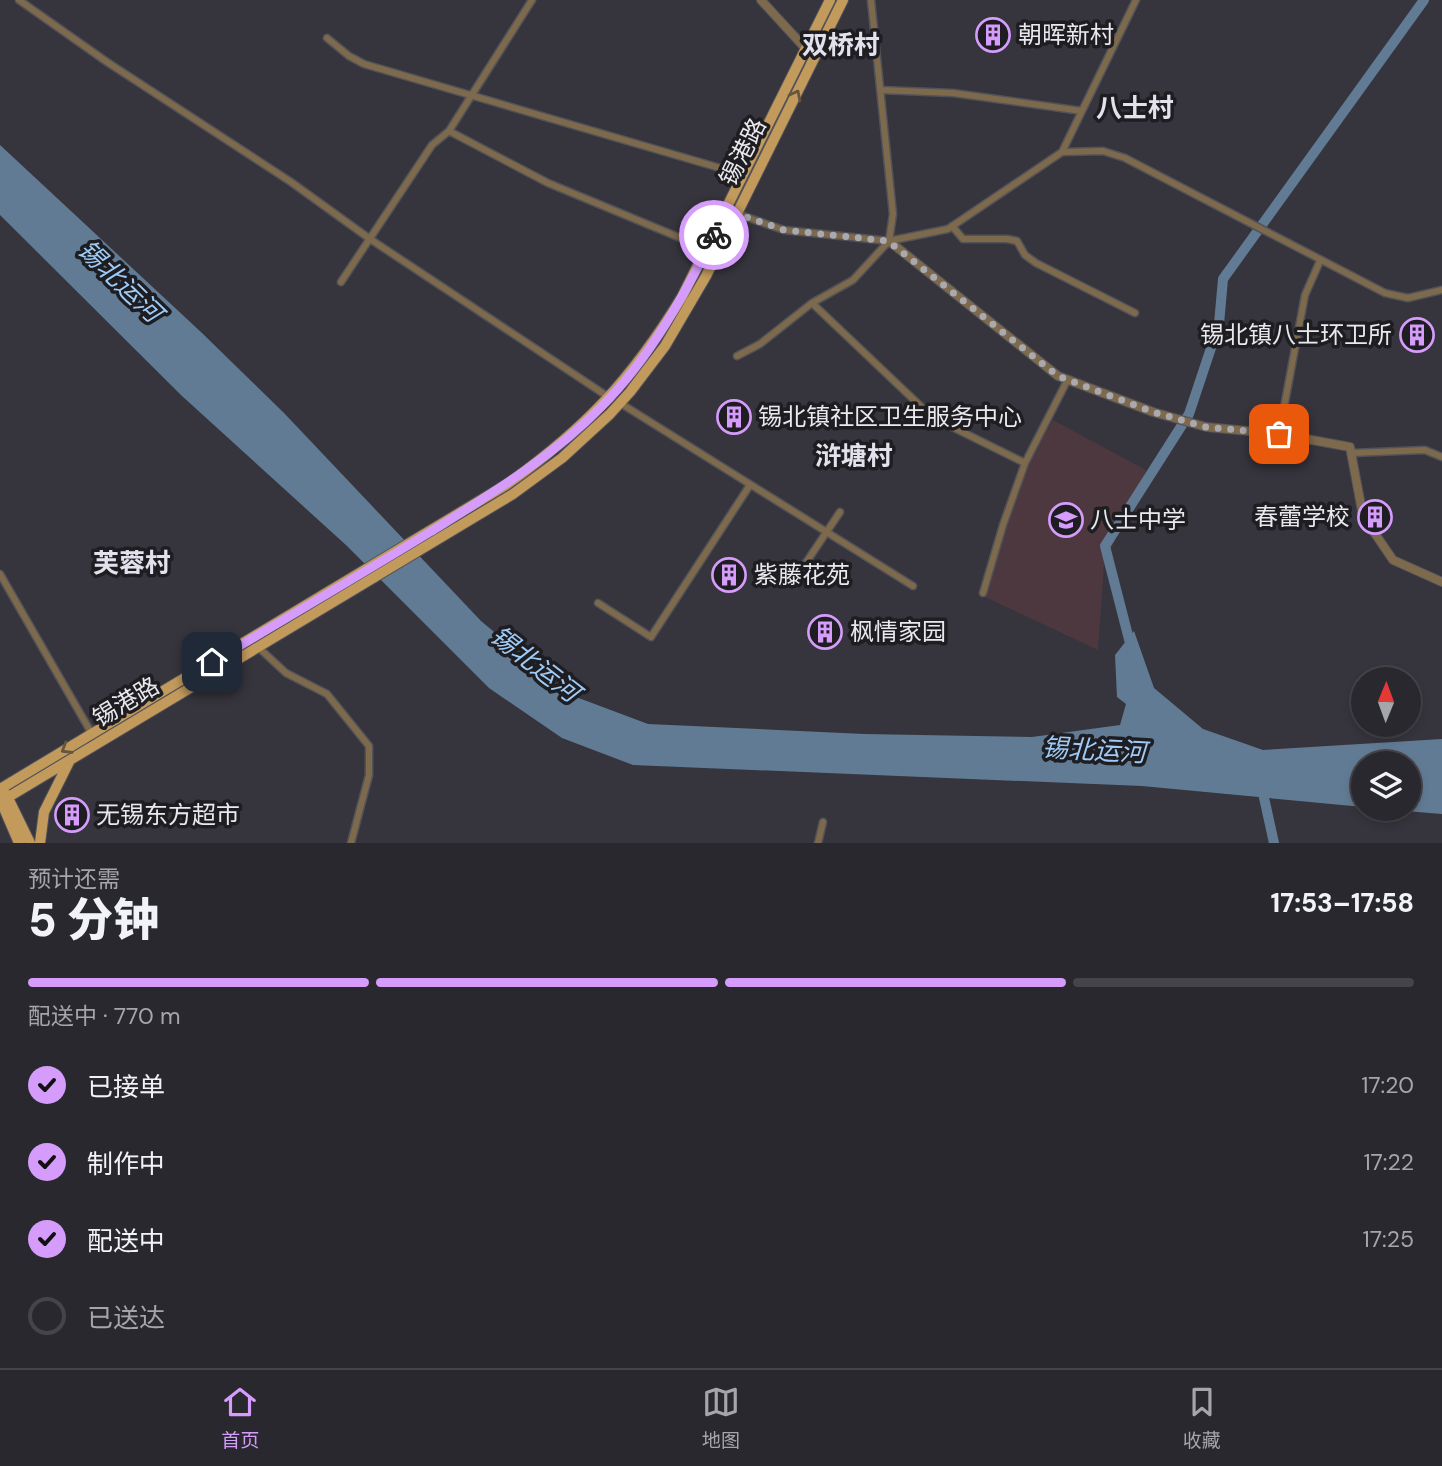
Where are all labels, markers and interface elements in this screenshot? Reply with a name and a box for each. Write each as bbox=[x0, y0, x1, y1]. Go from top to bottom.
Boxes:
building icon: 朝晖新村 bbox=[974, 16, 1012, 54]
place label: 朝晖新村 bbox=[1018, 19, 1114, 50]
district label: 双桥村 bbox=[802, 28, 880, 62]
one-way arrow bbox=[787, 90, 801, 102]
district label: 八士村 bbox=[1096, 91, 1174, 125]
street label: 锡港路 bbox=[712, 113, 773, 191]
courier bbox=[679, 200, 749, 270]
icon: bike bbox=[695, 216, 733, 254]
water label: 锡北运河 bbox=[71, 233, 173, 333]
building icon: 锡北镇八士环卫所 bbox=[1398, 316, 1436, 354]
place label: 锡北镇八士环卫所 bbox=[1200, 319, 1392, 350]
building icon: 锡北镇社区卫生服务中心 bbox=[715, 398, 753, 436]
place label: 锡北镇社区卫生服务中心 bbox=[758, 401, 1022, 432]
pin bbox=[1249, 404, 1309, 464]
icon: bag bbox=[1260, 415, 1298, 453]
district label: 浒塘村 bbox=[815, 439, 893, 473]
building icon: 春蕾学校 bbox=[1356, 498, 1394, 536]
school or university icon: 八士中学 bbox=[1047, 501, 1085, 539]
place label: 春蕾学校 bbox=[1254, 501, 1350, 532]
place label: 八士中学 bbox=[1090, 504, 1186, 535]
district label: 芙蓉村 bbox=[93, 546, 171, 580]
building icon: 紫藤花苑 bbox=[710, 556, 748, 594]
place label: 紫藤花苑 bbox=[754, 559, 850, 590]
building icon: 枫情家园 bbox=[806, 613, 844, 651]
place label: 枫情家园 bbox=[850, 616, 946, 647]
water label: 锡北运河 bbox=[484, 619, 590, 712]
pin bbox=[182, 632, 242, 692]
icon: home bbox=[193, 643, 231, 681]
north arrow bbox=[1351, 667, 1421, 737]
map controls bbox=[1351, 667, 1421, 821]
street label: 锡港路 bbox=[87, 670, 165, 733]
water label: 锡北运河 bbox=[1041, 730, 1152, 770]
one-way arrow bbox=[61, 741, 74, 754]
button: layers bbox=[1351, 751, 1421, 821]
building icon: 无锡东方超市 bbox=[53, 796, 91, 834]
place label: 无锡东方超市 bbox=[96, 799, 240, 830]
text: 预计还需 bbox=[28, 864, 120, 894]
text: 17:53–17:58 bbox=[1271, 886, 1414, 920]
text: 5 分钟 bbox=[28, 890, 159, 950]
text: 配送中 · 770 m bbox=[28, 1001, 180, 1031]
icon: check bbox=[28, 1066, 66, 1104]
text: 已接单 bbox=[87, 1070, 165, 1104]
text: 17:20 bbox=[1361, 1070, 1414, 1100]
icon: check bbox=[28, 1143, 66, 1181]
text: 制作中 bbox=[87, 1147, 165, 1181]
text: 17:22 bbox=[1363, 1147, 1414, 1177]
icon: check bbox=[28, 1220, 66, 1258]
text: 配送中 bbox=[87, 1224, 165, 1258]
text: 17:25 bbox=[1363, 1224, 1414, 1254]
text: 已送达 bbox=[87, 1301, 165, 1335]
tab: 首页 bbox=[221, 1383, 259, 1453]
tab: 地图 bbox=[702, 1383, 740, 1453]
tab: 收藏 bbox=[1183, 1383, 1221, 1453]

